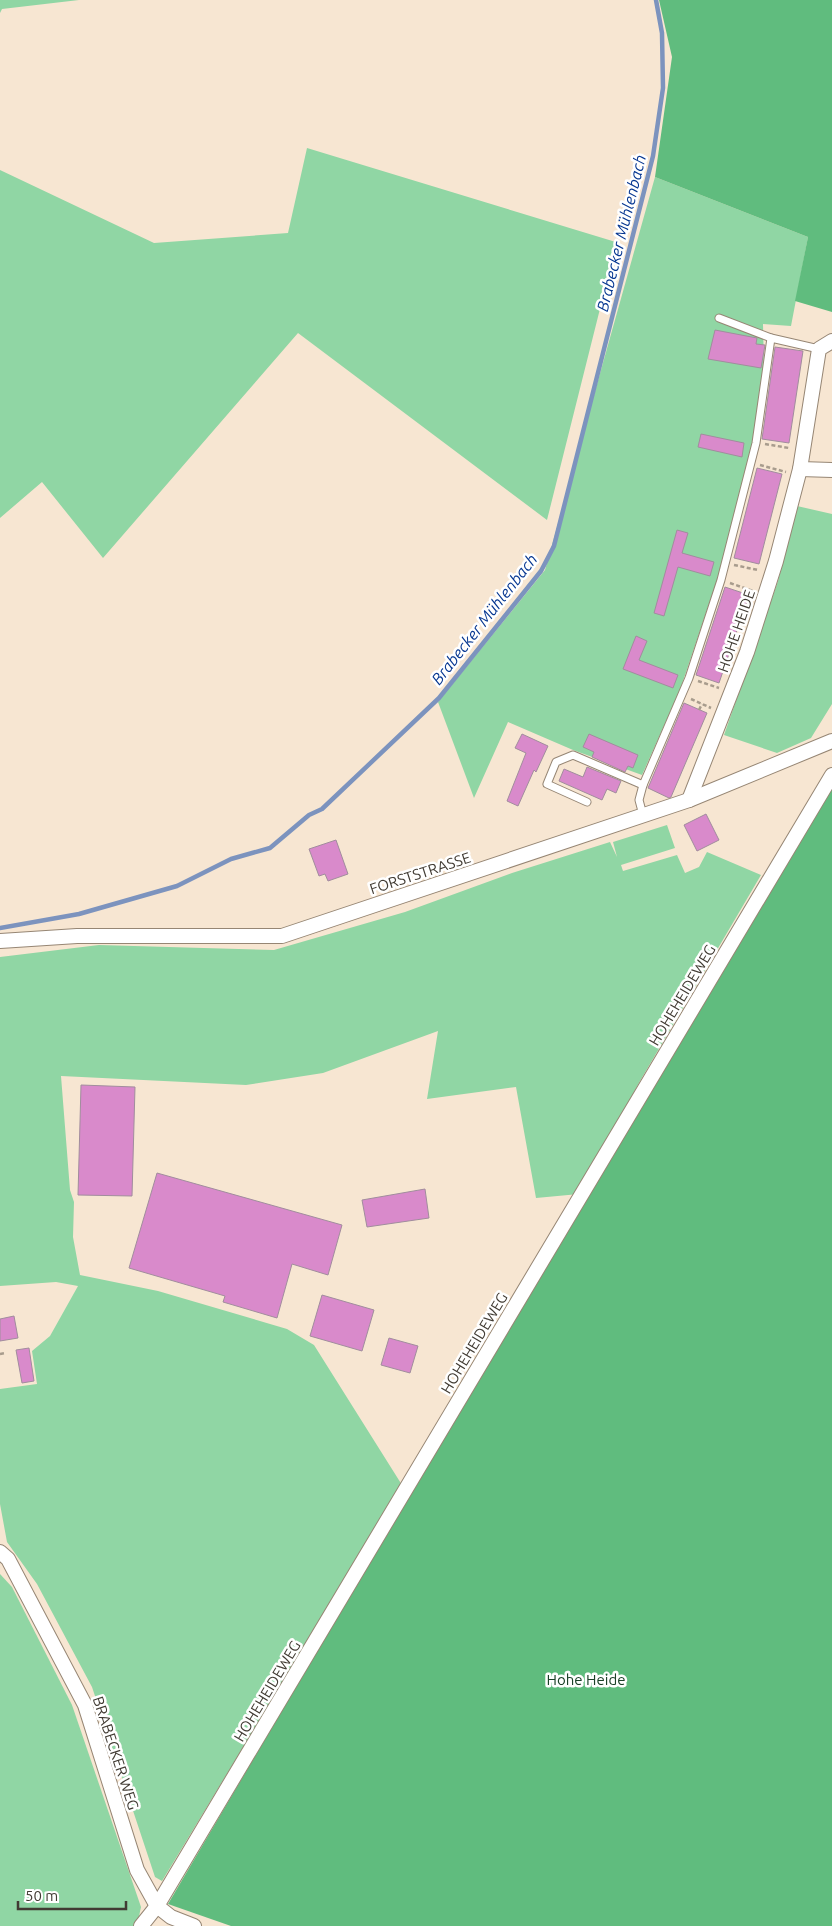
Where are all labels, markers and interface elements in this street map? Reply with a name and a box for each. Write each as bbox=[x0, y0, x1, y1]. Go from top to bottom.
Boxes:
water label: Brabecker Mühlenbach bbox=[593, 153, 649, 313]
water label: Brabecker Mühlenbach bbox=[427, 550, 541, 688]
street label: HOHE HEIDE bbox=[714, 588, 758, 674]
street label: FORSTSTRASSE bbox=[367, 849, 473, 897]
street label: HOHEHEIDEWEG bbox=[645, 941, 719, 1049]
street label: HOHEHEIDEWEG bbox=[437, 1289, 511, 1397]
street label: HOHEHEIDEWEG bbox=[230, 1637, 304, 1745]
park label: Hohe Heide bbox=[547, 1671, 625, 1688]
street label: BRABECKER WEG bbox=[90, 1694, 142, 1812]
scale bar bbox=[18, 1878, 125, 1910]
text: 50 m bbox=[25, 1887, 58, 1904]

